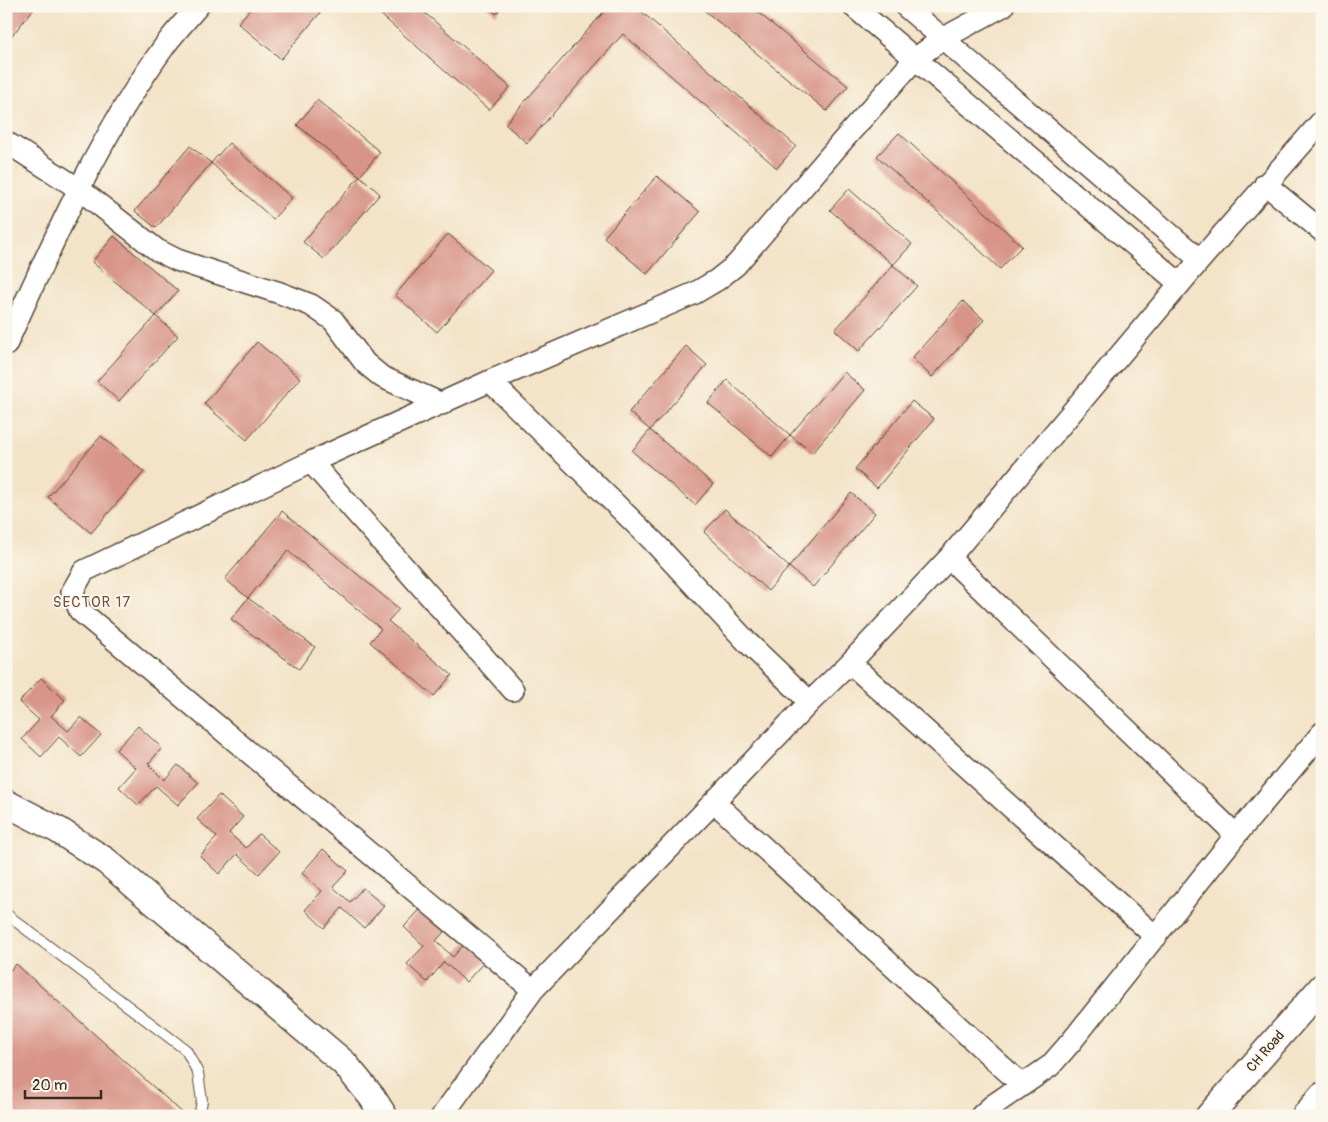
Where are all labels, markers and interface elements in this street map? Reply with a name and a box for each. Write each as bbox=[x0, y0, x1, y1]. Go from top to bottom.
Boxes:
district label: SECTOR 17 bbox=[53, 593, 131, 612]
street label: CH Road bbox=[1243, 1027, 1288, 1076]
scale bar bbox=[25, 1067, 101, 1099]
text: 20 m bbox=[32, 1076, 67, 1095]

